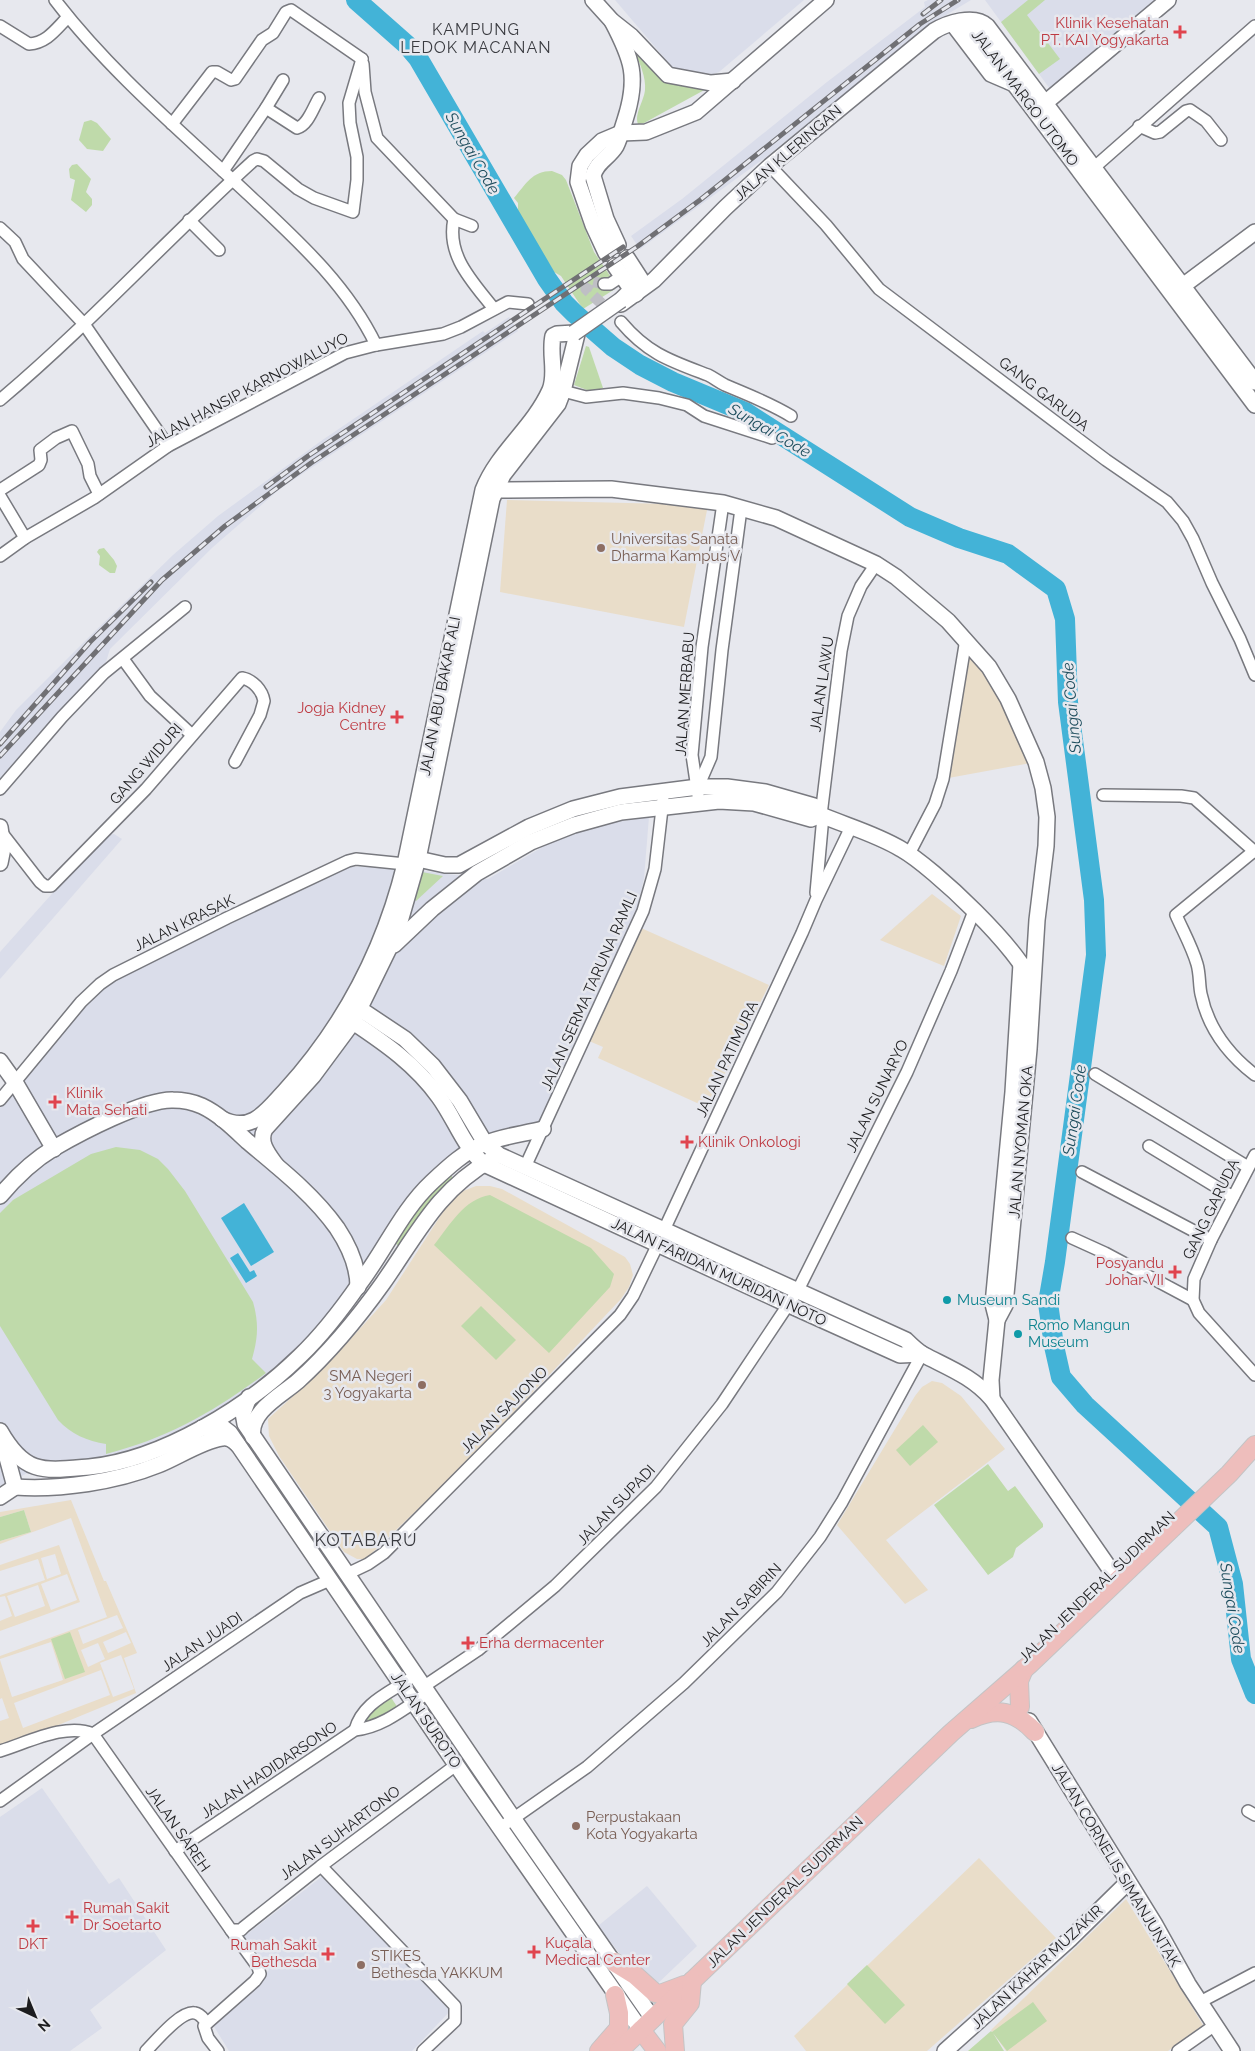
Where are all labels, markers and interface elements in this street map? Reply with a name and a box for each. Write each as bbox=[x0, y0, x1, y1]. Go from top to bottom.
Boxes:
place label: Klinik Kesehatan PT. KAI Yogyakarta bbox=[1041, 14, 1169, 49]
district label: KAMPUNG LEDOK MACANAN bbox=[400, 20, 552, 57]
marker: Klinik Kesehatan PT. KAI Yogyakarta bbox=[1173, 25, 1187, 39]
street label: JALAN MARGO UTOMO bbox=[968, 26, 1082, 170]
street label: JALAN KLERINGAN bbox=[731, 101, 845, 205]
water label: Sungai Code bbox=[441, 108, 504, 198]
street label: JALAN HANSIP KARNOWALUYO bbox=[143, 329, 351, 451]
street label: GANG GARUDA bbox=[995, 353, 1093, 435]
water label: Sungai Code bbox=[724, 399, 815, 462]
place label: Universitas Sanata Dharma Kampus V bbox=[611, 530, 740, 565]
marker: Universitas Sanata Dharma Kampus V bbox=[595, 542, 607, 554]
street label: JALAN ABU BAKAR ALI bbox=[416, 615, 464, 777]
street label: JALAN MERBABU bbox=[672, 631, 698, 757]
street label: JALAN LAWU bbox=[806, 635, 838, 733]
water label: Sungai Code bbox=[1058, 661, 1085, 755]
place label: Jogja Kidney Centre bbox=[297, 699, 386, 734]
marker: Jogja Kidney Centre bbox=[390, 710, 404, 724]
street label: GANG WIDURI bbox=[106, 720, 186, 808]
street label: JALAN SERMA TARUNA RAMLI bbox=[537, 889, 641, 1093]
street label: JALAN KRASAK bbox=[131, 891, 237, 955]
street label: JALAN PATIMURA bbox=[692, 998, 762, 1120]
street label: JALAN SUNARYO bbox=[842, 1037, 912, 1155]
water label: Sungai Code bbox=[1059, 1063, 1090, 1158]
street label: JALAN NYOMAN OKA bbox=[1005, 1065, 1037, 1219]
place label: Klinik Mata Sehati bbox=[66, 1084, 147, 1119]
marker: Klinik Mata Sehati bbox=[48, 1095, 62, 1109]
place label: Klinik Onkologi bbox=[698, 1133, 801, 1151]
marker: Klinik Onkologi bbox=[680, 1135, 694, 1149]
street label: GANG GARUDA bbox=[1179, 1156, 1243, 1262]
street label: JALAN FARIDAN MURIDAN NOTO bbox=[609, 1214, 829, 1330]
place label: Posyandu Johar VII bbox=[1096, 1254, 1164, 1289]
marker: Posyandu Johar VII bbox=[1168, 1265, 1182, 1279]
place label: Museum Sandi bbox=[957, 1291, 1060, 1309]
marker: Museum Sandi bbox=[941, 1294, 953, 1306]
place label: Romo Mangun Museum bbox=[1028, 1316, 1130, 1351]
marker: Romo Mangun Museum bbox=[1012, 1328, 1024, 1340]
street label: JALAN SAJIONO bbox=[457, 1363, 551, 1457]
place label: SMA Negeri 3 Yogyakarta bbox=[323, 1367, 412, 1402]
marker: SMA Negeri 3 Yogyakarta bbox=[416, 1379, 428, 1391]
street label: JALAN SUPADI bbox=[573, 1461, 659, 1549]
street label: JALAN JENDERAL SUDIRMAN bbox=[1015, 1507, 1179, 1667]
district label: KOTABARU bbox=[314, 1529, 418, 1550]
street label: JALAN SABIRIN bbox=[697, 1559, 785, 1651]
water label: Sungai Code bbox=[1216, 1560, 1249, 1655]
street label: JALAN JUADI bbox=[158, 1608, 246, 1676]
place label: Erha dermacenter bbox=[479, 1634, 605, 1652]
marker: Erha dermacenter bbox=[461, 1636, 475, 1650]
street label: JALAN SUROTO bbox=[387, 1668, 465, 1772]
street label: JALAN HADIDARSONO bbox=[197, 1718, 341, 1822]
street label: JALAN CORNELIS SIMANJUNTAK bbox=[1048, 1760, 1184, 1970]
street label: JALAN SUHARTONO bbox=[276, 1782, 404, 1884]
street label: JALAN SAREH bbox=[142, 1783, 214, 1875]
place label: Perpustakaan Kota Yogyakarta bbox=[586, 1808, 698, 1843]
street label: JALAN JENDERAL SUDIRMAN bbox=[703, 1812, 867, 1972]
marker: Perpustakaan Kota Yogyakarta bbox=[570, 1820, 582, 1832]
place label: Rumah Sakit Dr Soetarto bbox=[83, 1899, 170, 1934]
street label: JALAN KAHAR MUZAKIR bbox=[968, 1901, 1107, 2033]
marker: Rumah Sakit Dr Soetarto bbox=[65, 1910, 79, 1924]
marker: DKT bbox=[26, 1919, 40, 1933]
place label: Kuçala Medical Center bbox=[545, 1934, 651, 1969]
place label: DKT bbox=[18, 1935, 48, 1953]
place label: Rumah Sakit Bethesda bbox=[230, 1936, 317, 1971]
marker: Kuçala Medical Center bbox=[527, 1945, 541, 1959]
marker: Rumah Sakit Bethesda bbox=[321, 1947, 335, 1961]
place label: STIKES Bethesda YAKKUM bbox=[371, 1947, 503, 1982]
marker: STIKES Bethesda YAKKUM bbox=[355, 1959, 367, 1971]
north arrow bbox=[10, 1991, 60, 2041]
text: N bbox=[35, 2016, 53, 2035]

